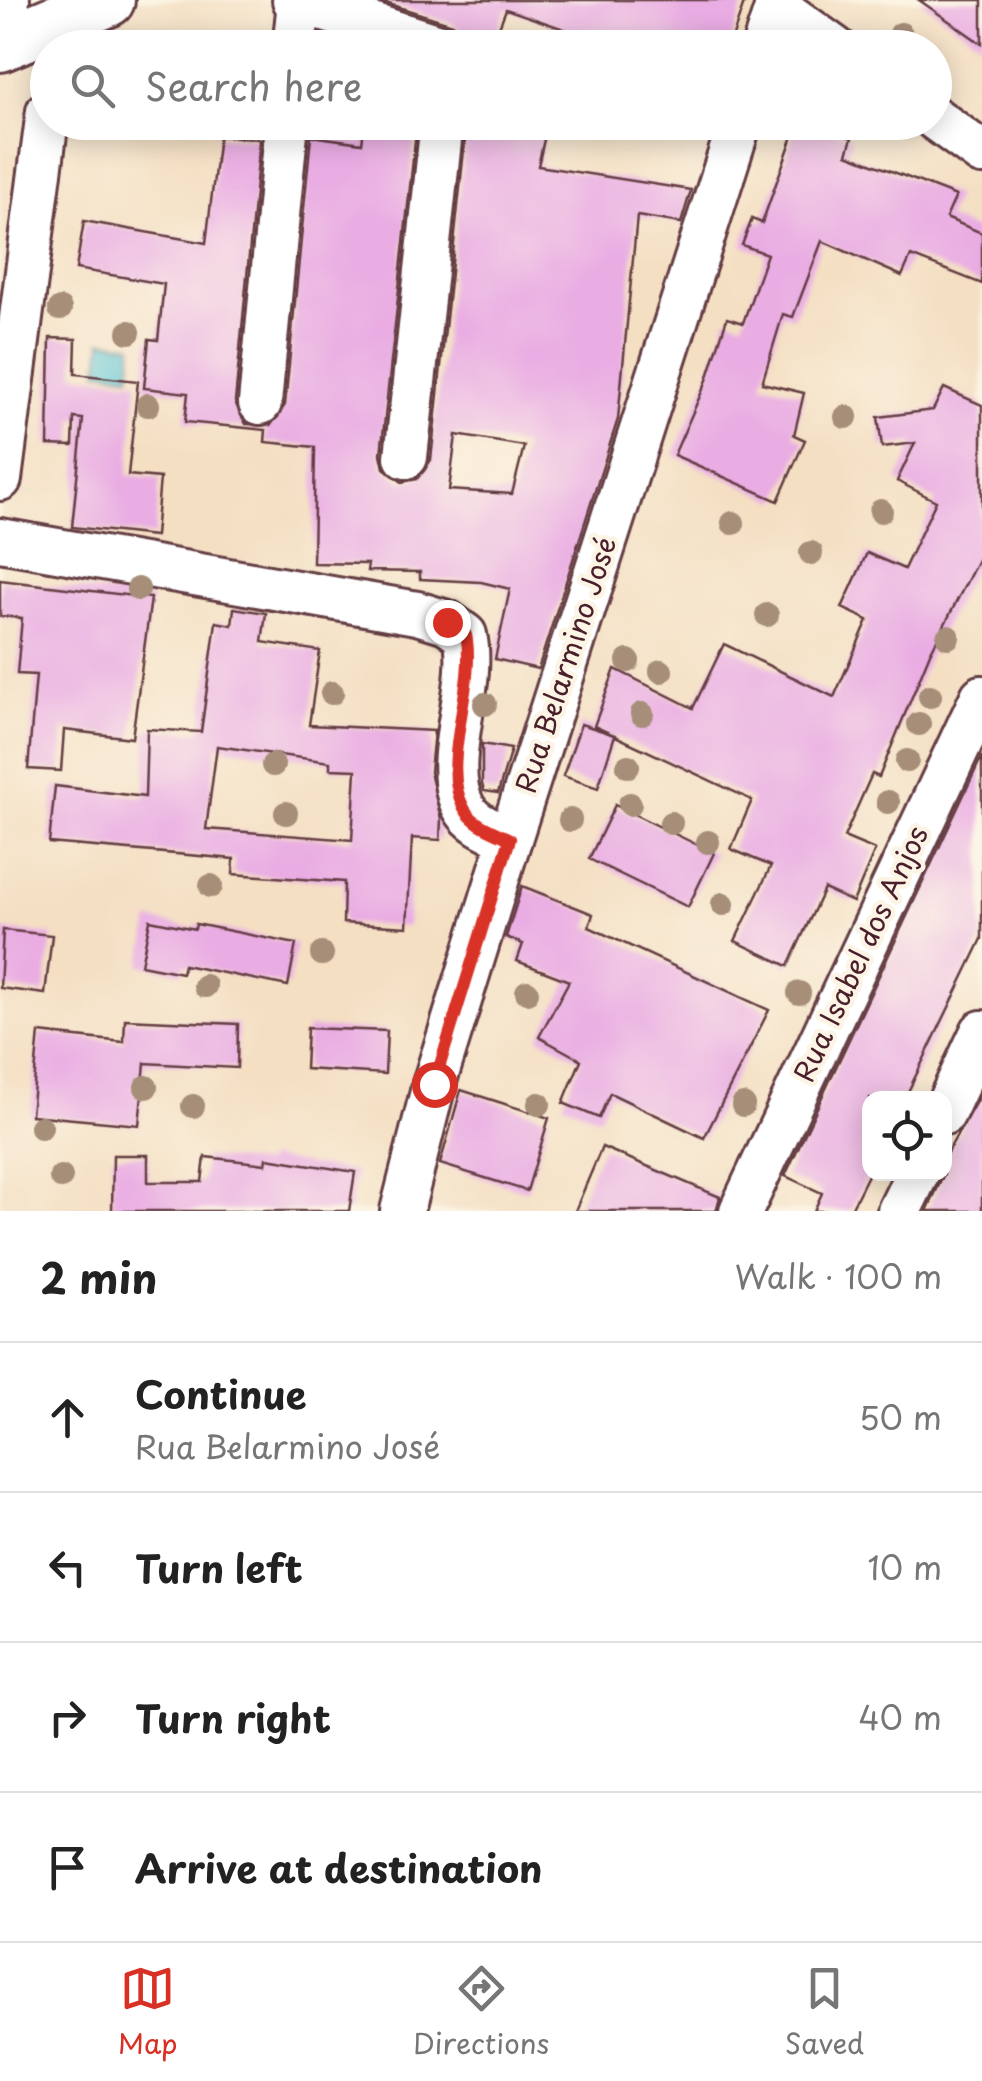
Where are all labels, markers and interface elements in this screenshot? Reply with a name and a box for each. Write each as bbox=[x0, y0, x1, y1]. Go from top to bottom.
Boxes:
search box bbox=[30, 30, 952, 140]
text: Search here bbox=[145, 57, 362, 114]
icon: search bbox=[65, 58, 120, 113]
street label: Rua Belarmino José bbox=[503, 531, 626, 798]
route end bbox=[425, 600, 471, 646]
street label: Rua Isabel dos Anjos bbox=[781, 818, 938, 1088]
route start bbox=[412, 1062, 458, 1108]
map controls bbox=[862, 1091, 952, 1181]
button: locate bbox=[862, 1091, 952, 1181]
text: 2 min bbox=[40, 1245, 157, 1308]
text: Walk · 100 m bbox=[735, 1252, 942, 1300]
text: Continue bbox=[135, 1365, 306, 1422]
icon: ahead bbox=[40, 1390, 95, 1445]
text: 50 m bbox=[859, 1393, 942, 1441]
text: Rua Belarmino José bbox=[135, 1422, 440, 1470]
text: Turn left bbox=[135, 1539, 303, 1596]
icon: left bbox=[40, 1540, 95, 1595]
text: 10 m bbox=[868, 1543, 942, 1591]
text: Turn right bbox=[135, 1689, 331, 1746]
icon: right bbox=[40, 1690, 95, 1745]
text: 40 m bbox=[858, 1693, 942, 1741]
text: Arrive at destination bbox=[135, 1839, 543, 1896]
icon: arrive bbox=[40, 1840, 95, 1895]
tab: Map bbox=[118, 1961, 178, 2064]
tab: Directions bbox=[413, 1961, 549, 2064]
tab: Saved bbox=[785, 1961, 864, 2064]

